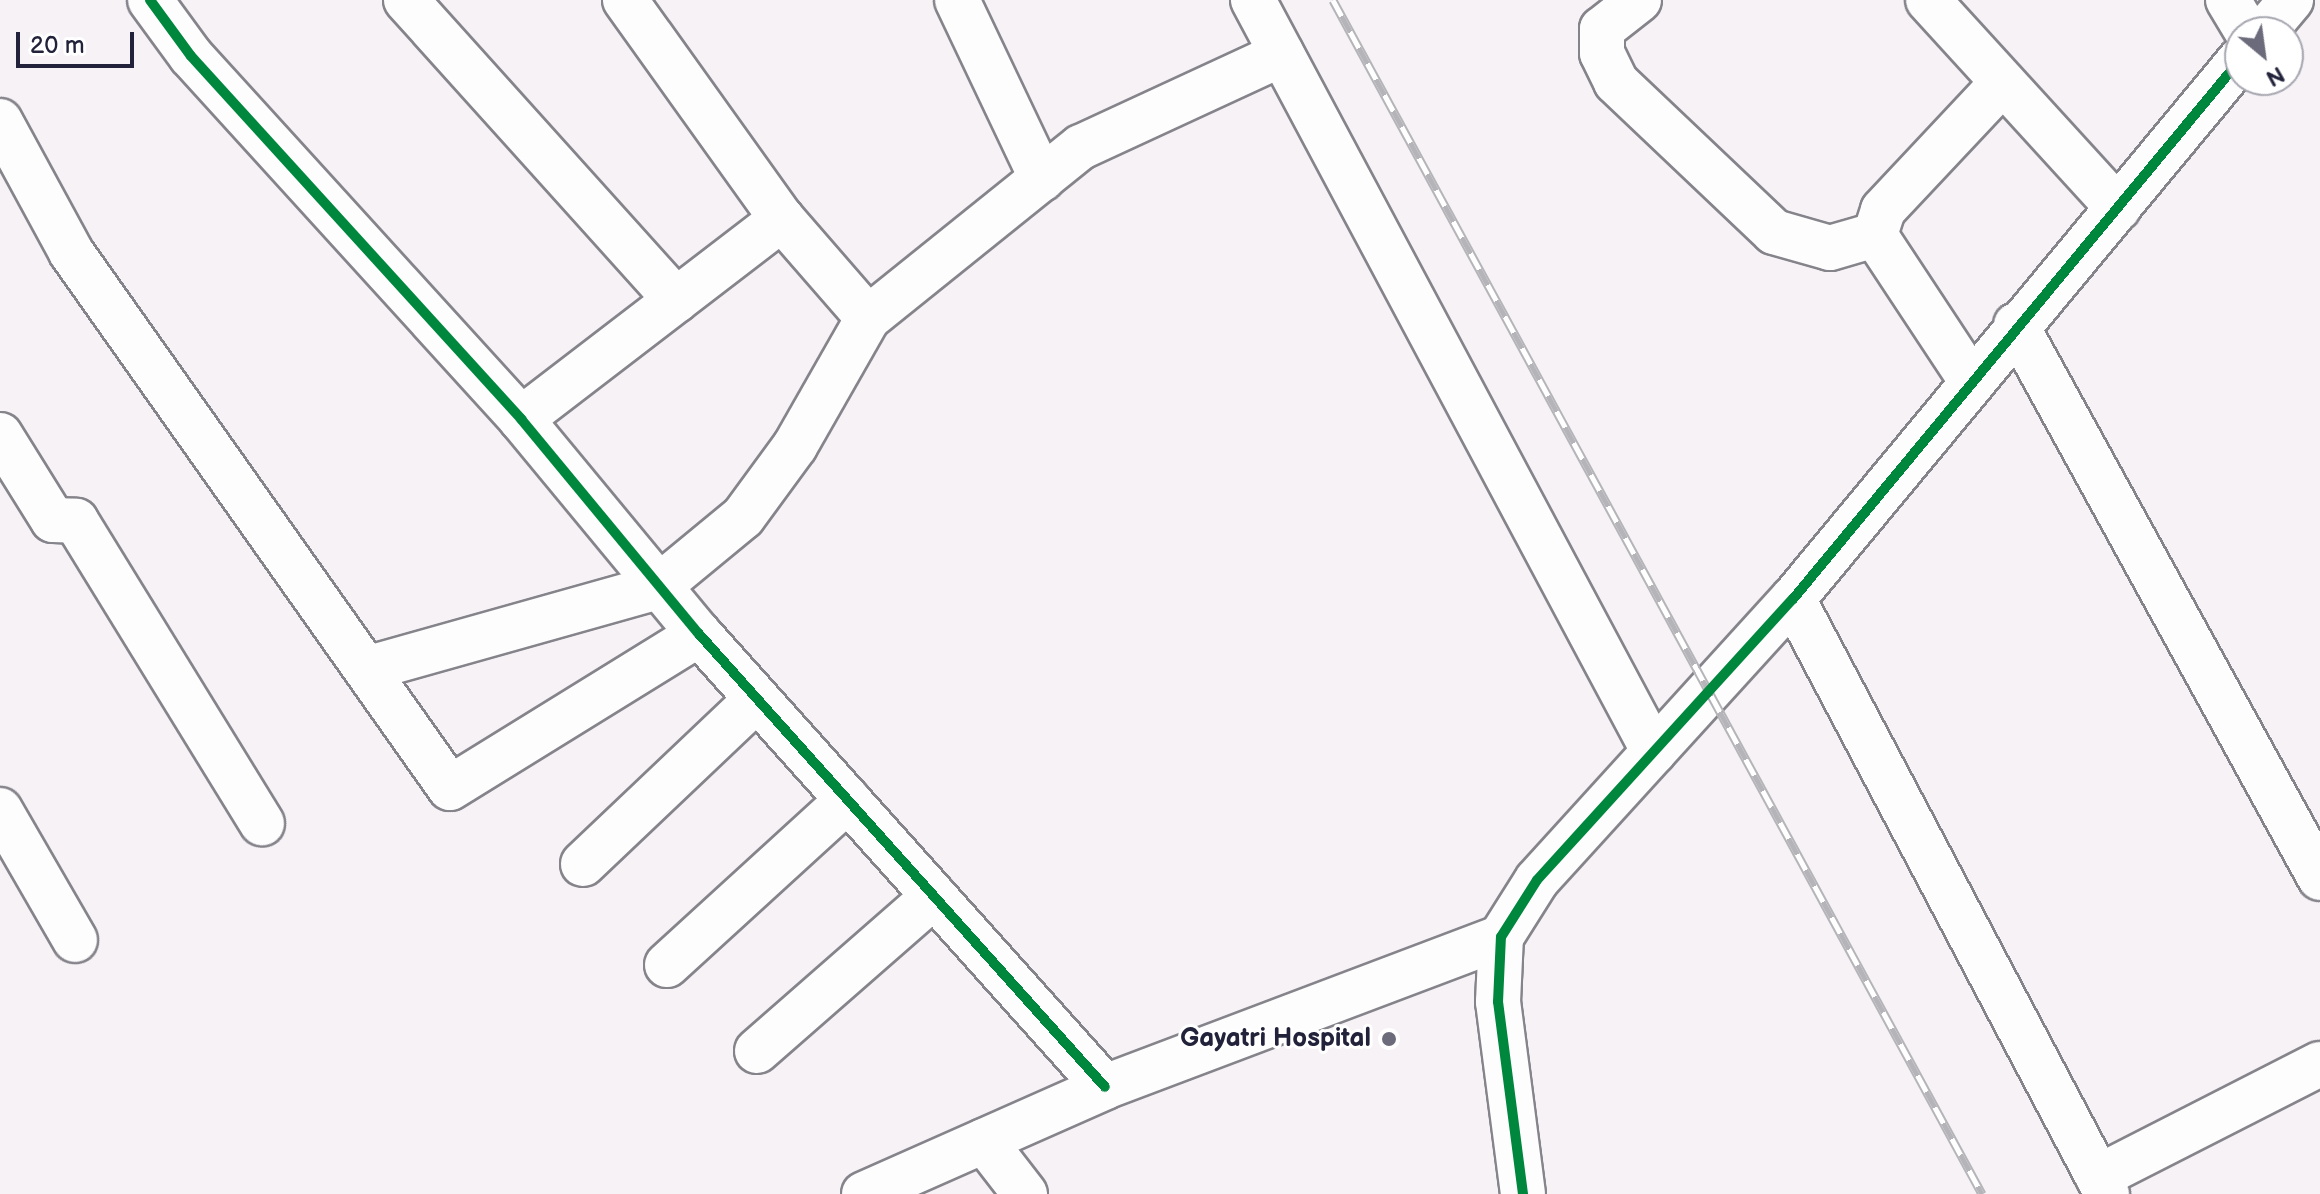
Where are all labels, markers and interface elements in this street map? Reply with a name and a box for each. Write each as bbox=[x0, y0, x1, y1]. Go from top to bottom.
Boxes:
scale bar bbox=[20, 16, 138, 66]
north arrow bbox=[2224, 16, 2304, 96]
text: 20 m bbox=[30, 31, 85, 60]
text: N bbox=[2261, 60, 2289, 91]
place label: Gayatri Hospital bbox=[1180, 1023, 1371, 1055]
marker: Gayatri Hospital bbox=[1378, 1028, 1400, 1050]

